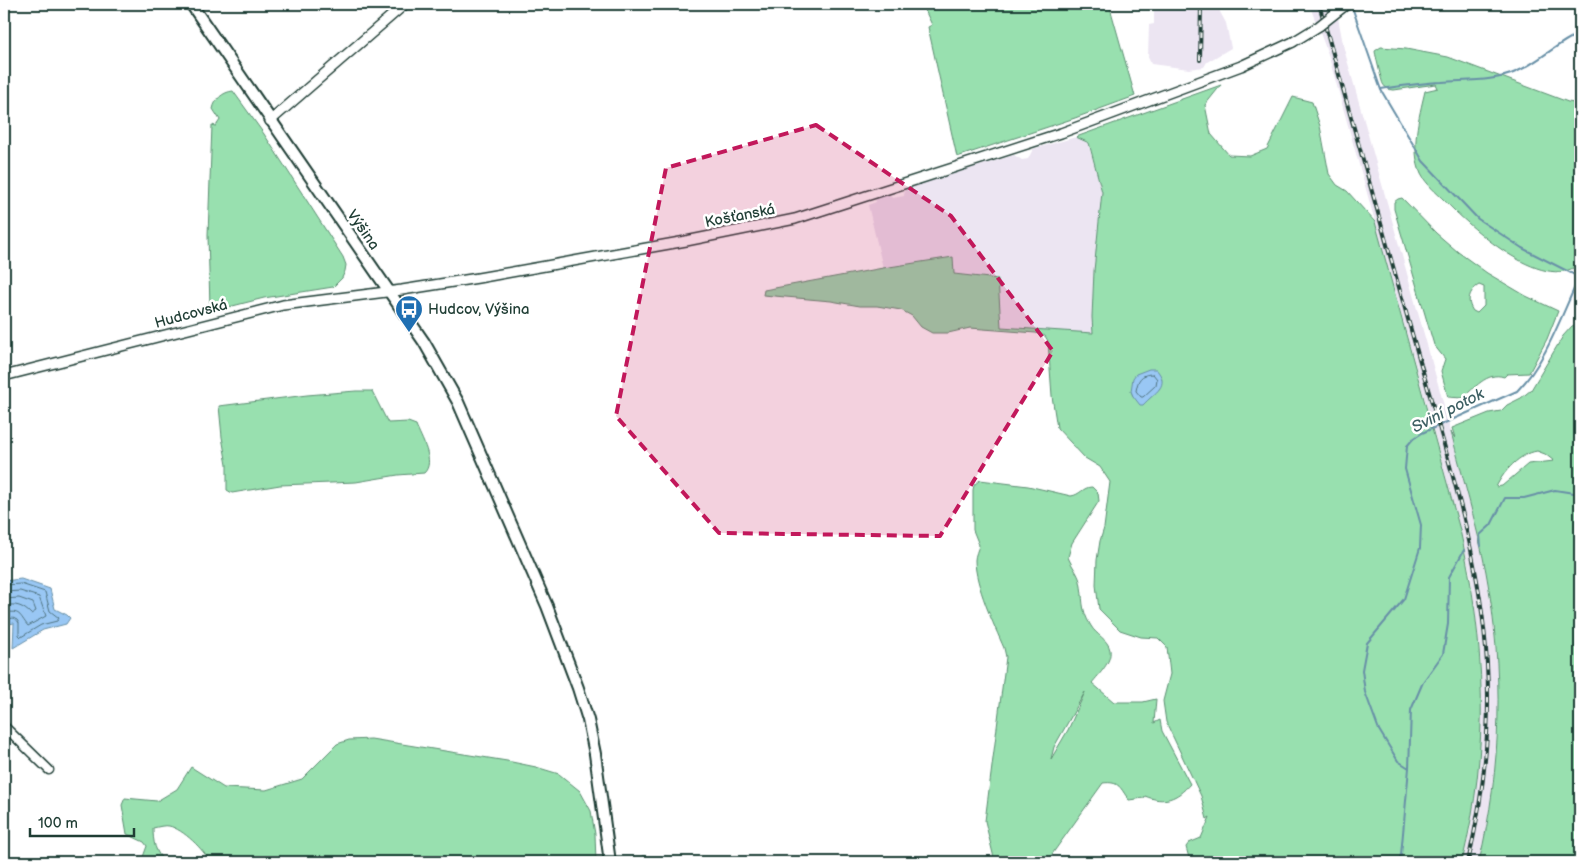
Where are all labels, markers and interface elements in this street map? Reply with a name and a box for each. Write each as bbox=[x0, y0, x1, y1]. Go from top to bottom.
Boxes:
street label: Košťanská bbox=[703, 200, 777, 232]
street label: Výšina bbox=[342, 206, 384, 254]
bus stop icon: Hudcov, Výšina bbox=[394, 294, 424, 333]
street label: Hudcovská bbox=[153, 295, 229, 333]
place label: Hudcov, Výšina bbox=[428, 300, 530, 319]
water label: Sviní potok bbox=[1409, 384, 1488, 437]
scale bar bbox=[30, 806, 134, 838]
text: 100 m bbox=[38, 814, 78, 833]

